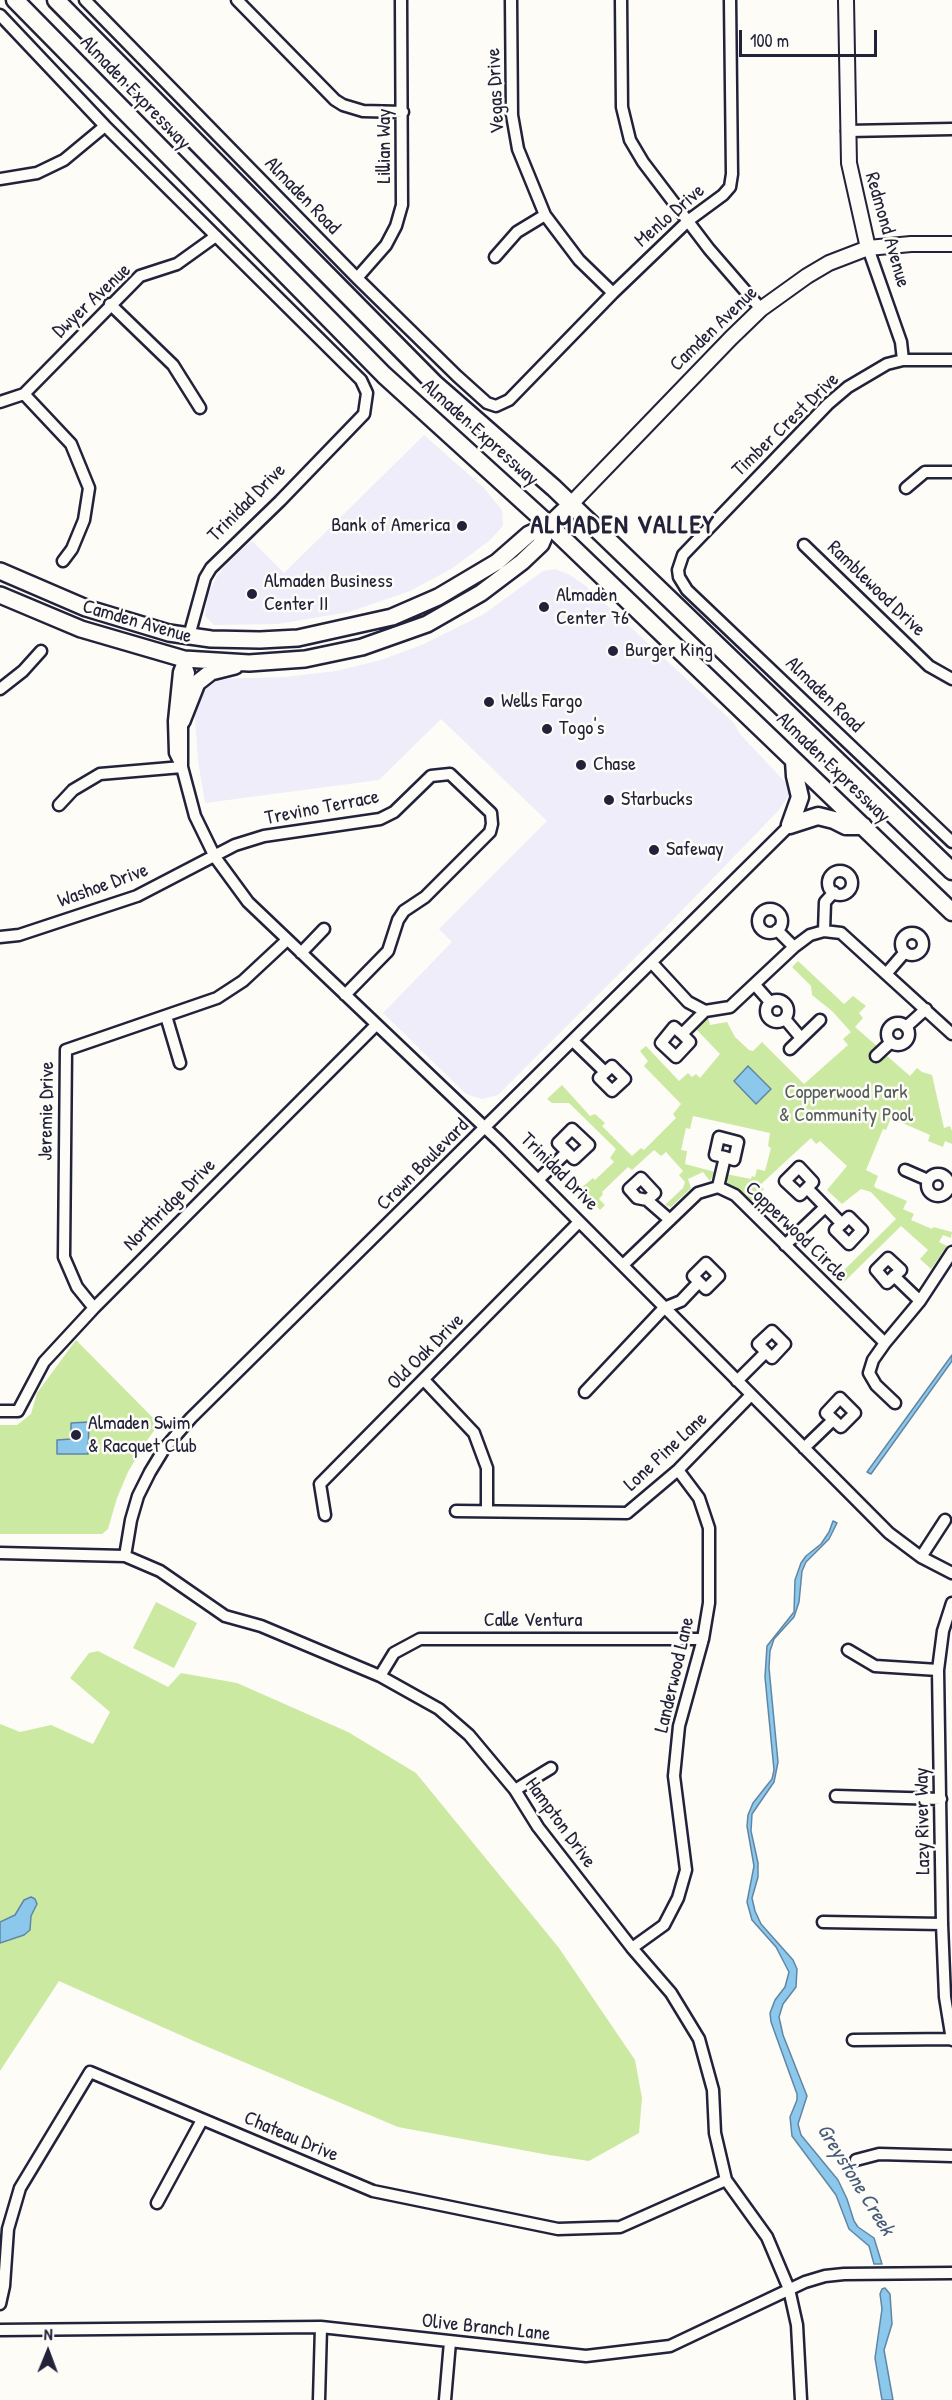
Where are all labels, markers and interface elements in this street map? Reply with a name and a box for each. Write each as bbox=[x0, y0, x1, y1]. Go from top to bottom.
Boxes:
scale bar bbox=[742, 18, 880, 56]
text: 100 m bbox=[750, 28, 789, 53]
street label: Almaden Expressway bbox=[75, 31, 195, 155]
street label: Vegas Drive bbox=[482, 47, 510, 135]
street label: Lillian Way bbox=[373, 108, 397, 184]
street label: Almaden Road bbox=[259, 152, 345, 240]
street label: Redmond Avenue bbox=[859, 170, 915, 290]
street label: Menlo Drive bbox=[630, 179, 710, 253]
street label: Dwyer Avenue bbox=[48, 259, 136, 343]
street label: Camden Avenue bbox=[665, 281, 763, 377]
street label: Timber Crest Drive bbox=[728, 368, 844, 482]
street label: Almaden Expressway bbox=[417, 374, 543, 492]
street label: Trinidad Drive bbox=[203, 459, 291, 547]
district label: ALMADEN VALLEY bbox=[531, 510, 715, 542]
place label: Bank of America bbox=[331, 514, 450, 538]
marker: Bank of America bbox=[455, 519, 469, 533]
street label: Ramblewood Drive bbox=[822, 536, 930, 642]
place label: Almaden Business Center II bbox=[264, 570, 393, 617]
place label: Almaden Center 76 bbox=[556, 584, 629, 631]
marker: Almaden Business Center II bbox=[245, 587, 259, 601]
street label: Camden Avenue bbox=[80, 595, 194, 649]
marker: Almaden Center 76 bbox=[537, 600, 551, 614]
place label: Burger King bbox=[625, 639, 713, 663]
marker: Burger King bbox=[606, 644, 620, 658]
street label: Almaden Road bbox=[780, 652, 868, 738]
place label: Wells Fargo bbox=[501, 690, 582, 714]
marker: Wells Fargo bbox=[482, 695, 496, 709]
street label: Almaden Expressway bbox=[771, 708, 895, 828]
place label: Togo's bbox=[559, 717, 604, 741]
marker: Togo's bbox=[540, 722, 554, 736]
place label: Chase bbox=[593, 753, 636, 777]
marker: Chase bbox=[574, 758, 588, 772]
street label: Trevino Terrace bbox=[263, 785, 381, 831]
place label: Starbucks bbox=[621, 788, 693, 812]
marker: Starbucks bbox=[602, 793, 616, 807]
place label: Safeway bbox=[666, 838, 724, 862]
marker: Safeway bbox=[647, 843, 661, 857]
street label: Washoe Drive bbox=[54, 859, 152, 913]
street label: Jeremie Drive bbox=[34, 1061, 60, 1161]
park label: Copperwood Park & Community Pool bbox=[779, 1081, 913, 1128]
street label: Crown Boulevard bbox=[372, 1114, 474, 1216]
street label: Trinidad Drive bbox=[515, 1128, 603, 1216]
street label: Northridge Drive bbox=[119, 1154, 221, 1256]
street label: Copperwood Circle bbox=[740, 1177, 852, 1287]
street label: Old Oak Drive bbox=[383, 1309, 469, 1395]
street label: Lone Pine Lane bbox=[619, 1407, 713, 1497]
place label: Almaden Swim & Racquet Club bbox=[88, 1412, 197, 1459]
marker: Almaden Swim & Racquet Club bbox=[69, 1428, 83, 1442]
street label: Calle Ventura bbox=[484, 1609, 582, 1633]
street label: Landerwood Lane bbox=[650, 1615, 700, 1735]
street label: Lazy River Way bbox=[910, 1767, 936, 1875]
street label: Hampton Drive bbox=[519, 1773, 601, 1873]
street label: Chateau Drive bbox=[240, 2106, 342, 2168]
water label: Greystone Creek bbox=[811, 2120, 899, 2240]
street label: Olive Branch Lane bbox=[420, 2309, 552, 2347]
north arrow bbox=[18, 2322, 78, 2382]
text: N bbox=[44, 2323, 53, 2345]

